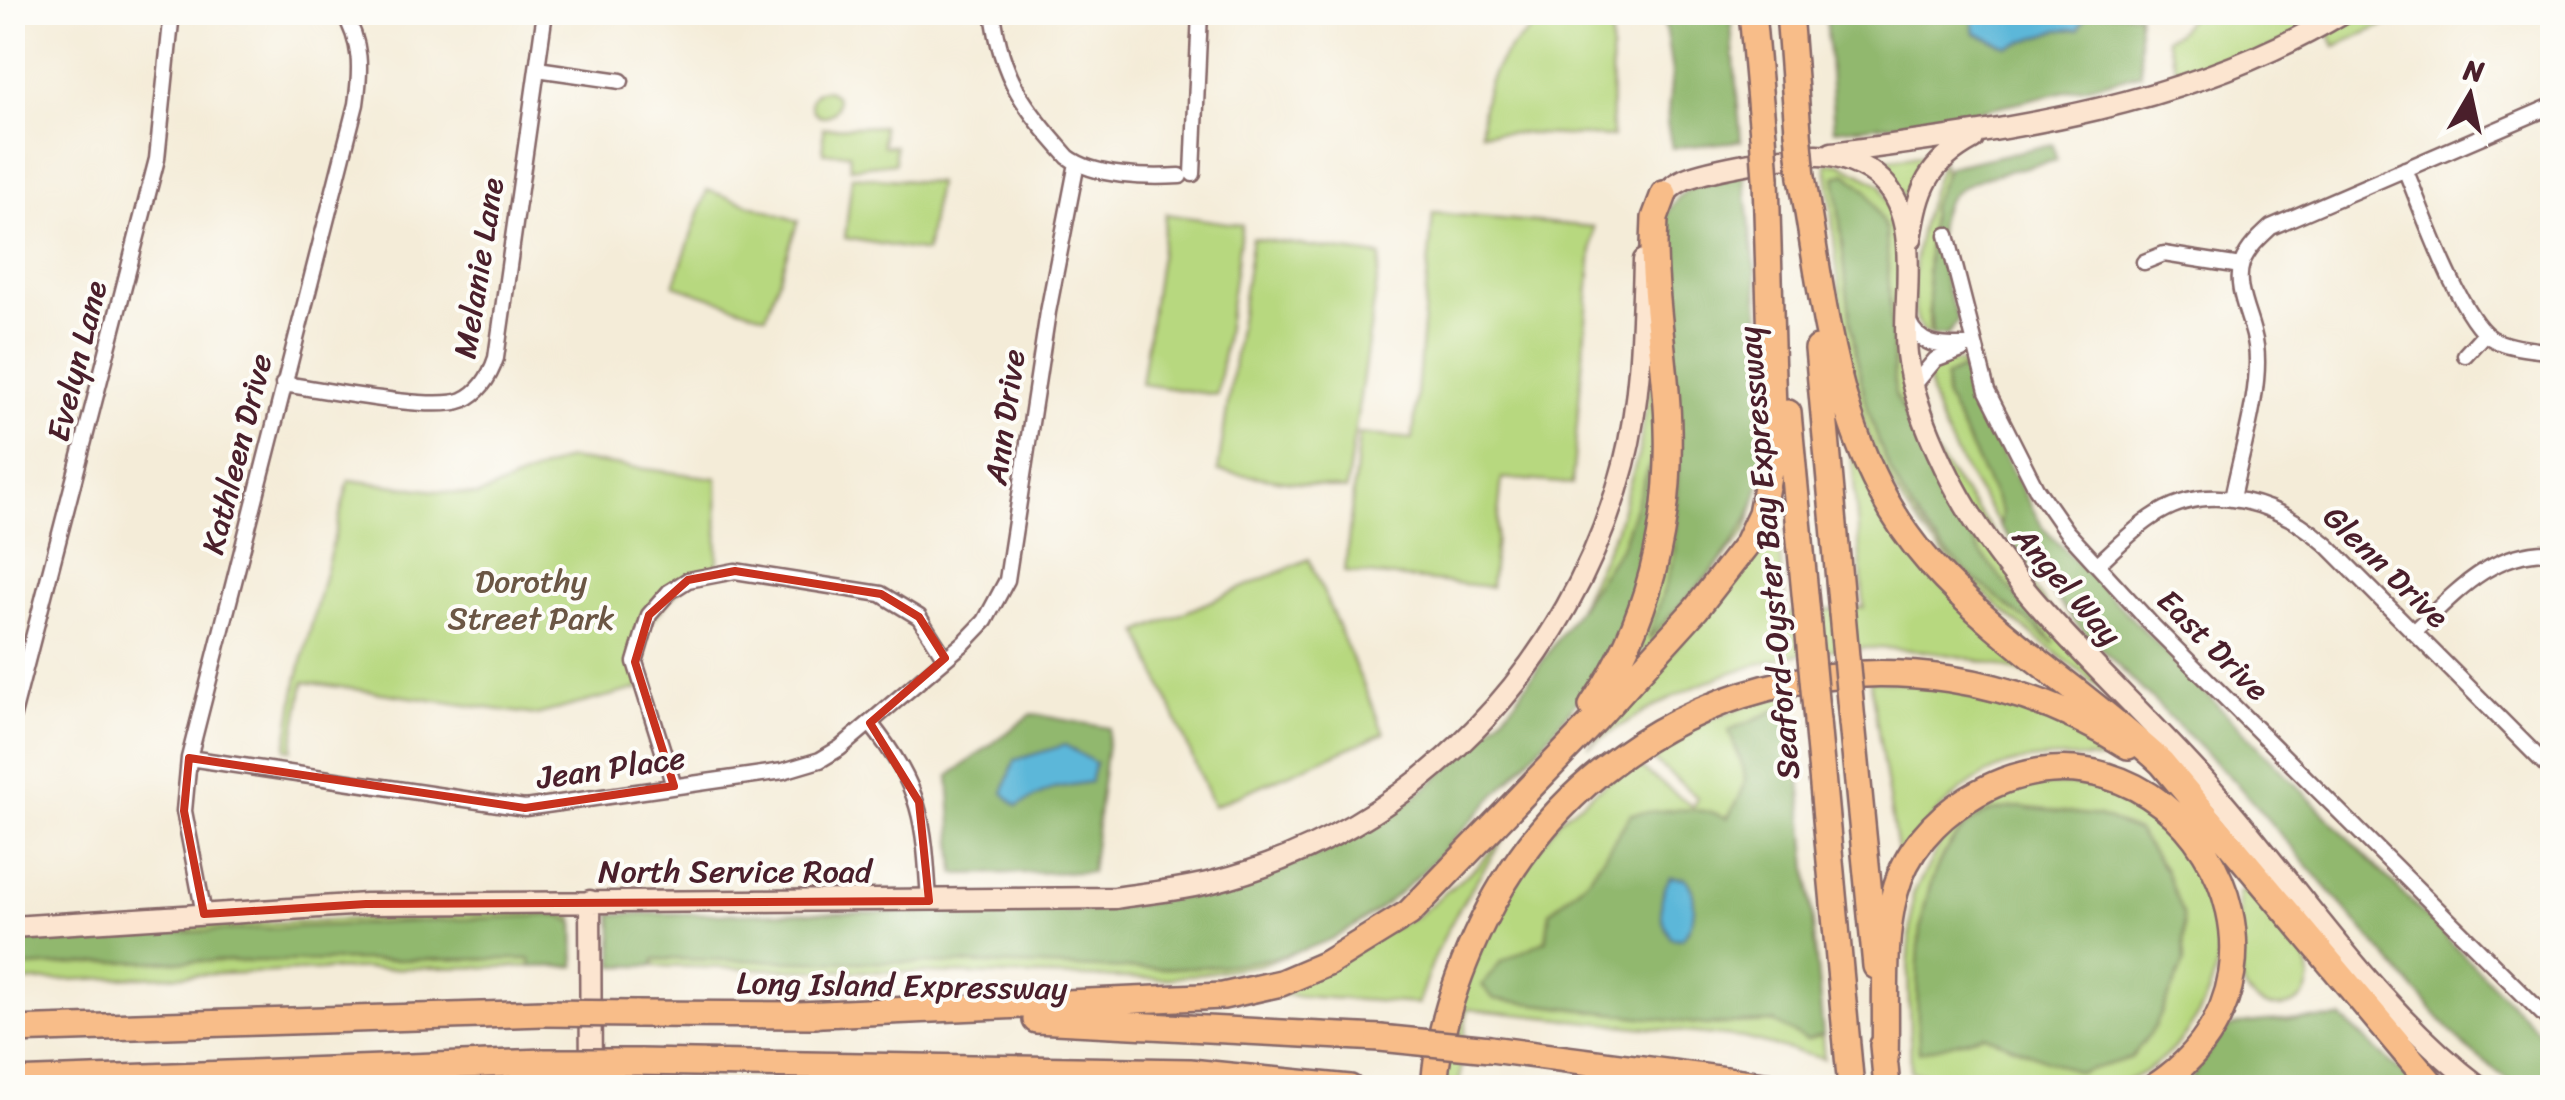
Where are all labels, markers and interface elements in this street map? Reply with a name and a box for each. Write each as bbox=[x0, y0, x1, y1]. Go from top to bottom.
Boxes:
north arrow bbox=[2420, 45, 2520, 145]
text: N bbox=[2459, 45, 2488, 97]
street label: Melanie Lane bbox=[437, 174, 521, 362]
street label: Evelyn Lane bbox=[30, 275, 124, 447]
street label: Seaford-Oyster Bay Expressway bbox=[1721, 324, 1817, 782]
street label: Ann Drive bbox=[967, 346, 1043, 489]
street label: Kathleen Drive bbox=[185, 348, 289, 560]
street label: Glenn Drive bbox=[2309, 491, 2463, 643]
street label: Angel Way bbox=[1997, 512, 2137, 660]
park label: Dorothy Street Park bbox=[448, 553, 614, 647]
street label: East Drive bbox=[2143, 575, 2283, 715]
street label: Jean Place bbox=[532, 729, 689, 807]
street label: North Service Road bbox=[598, 843, 874, 900]
street label: Long Island Expressway bbox=[736, 955, 1068, 1017]

